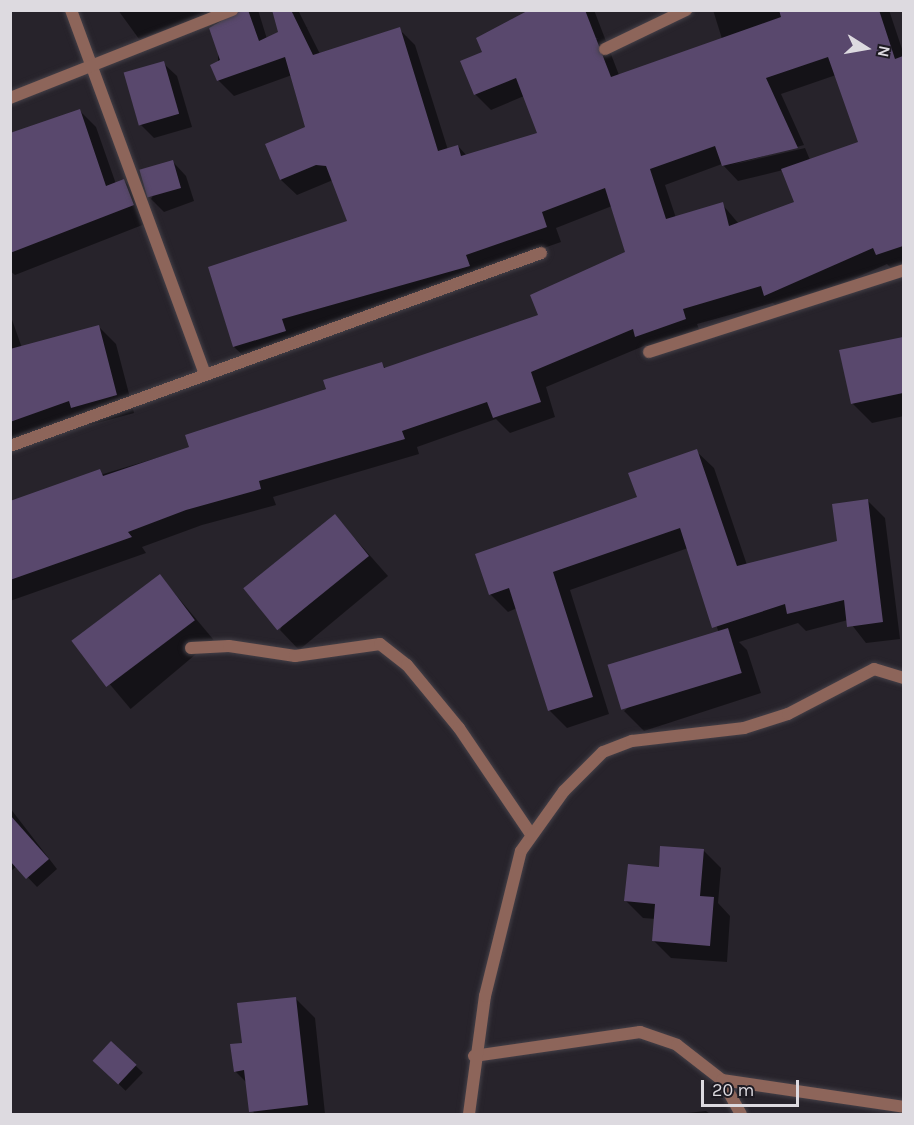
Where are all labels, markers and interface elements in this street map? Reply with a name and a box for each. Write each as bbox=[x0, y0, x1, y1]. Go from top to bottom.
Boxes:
north arrow bbox=[836, 18, 896, 78]
text: N bbox=[874, 44, 895, 59]
scale bar bbox=[704, 1068, 802, 1106]
text: 20 m bbox=[712, 1079, 754, 1101]

